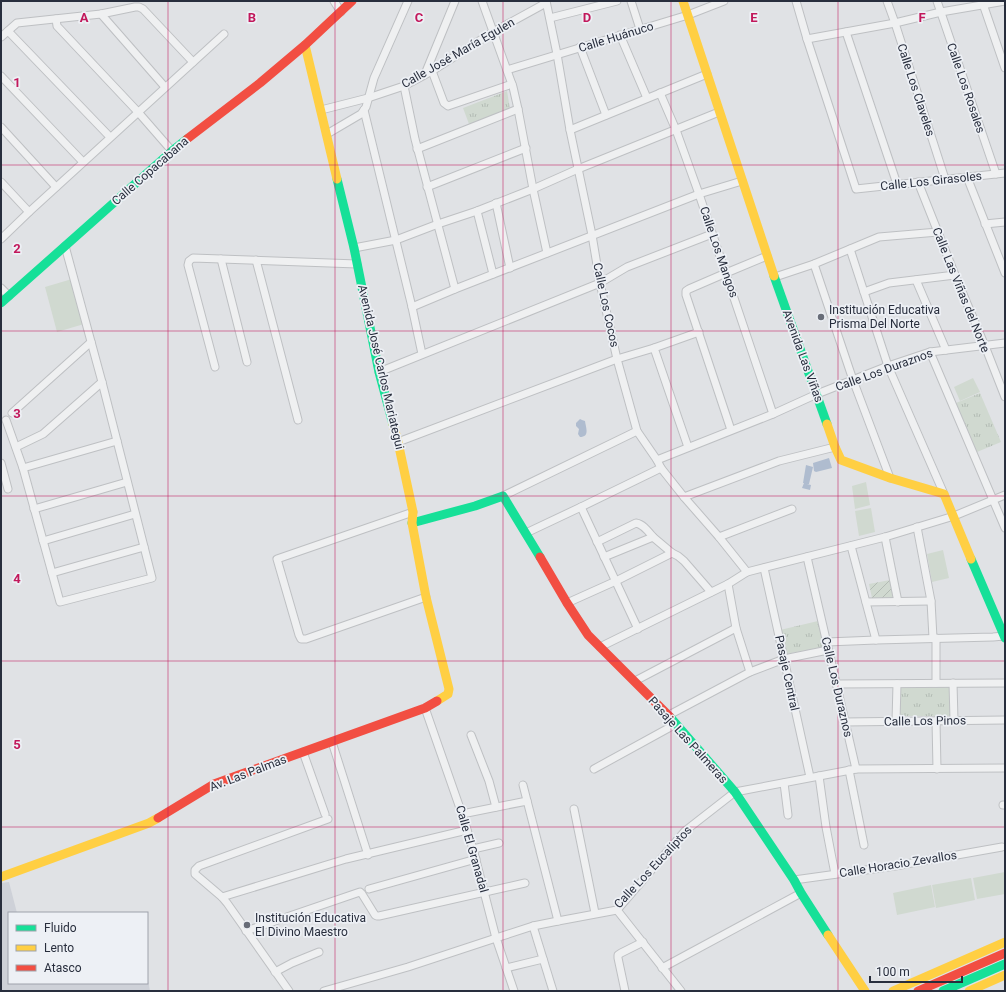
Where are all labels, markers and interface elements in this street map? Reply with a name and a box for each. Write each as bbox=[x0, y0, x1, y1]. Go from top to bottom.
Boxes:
text: A bbox=[80, 10, 89, 25]
text: B bbox=[248, 10, 256, 25]
text: D bbox=[583, 10, 591, 25]
text: E bbox=[750, 10, 758, 25]
text: F bbox=[918, 10, 926, 25]
street label: Calle José María Egulen bbox=[399, 15, 517, 91]
street label: Calle Huánuco bbox=[577, 19, 655, 55]
street label: Calle Los Rosales bbox=[944, 41, 988, 135]
street label: Calle Los Claveles bbox=[894, 42, 938, 138]
text: 1 bbox=[13, 75, 21, 90]
street label: Calle Copacabana bbox=[109, 134, 191, 208]
street label: Calle Los Girasoles bbox=[880, 169, 982, 193]
street label: Calle Los Mangos bbox=[697, 205, 741, 299]
street label: Calle Las Viñas del Norte bbox=[929, 225, 993, 355]
text: 2 bbox=[13, 241, 21, 256]
street label: Calle Los Cocos bbox=[590, 261, 622, 349]
street label: Avenida José Carlos Mariategui bbox=[355, 283, 407, 451]
place label: Institución Educativa Prisma Del Norte bbox=[829, 303, 940, 331]
street label: Avenida Las Viñas bbox=[780, 308, 826, 404]
marker: Institución Educativa Prisma Del Norte bbox=[816, 312, 826, 322]
street label: Calle Los Duraznos bbox=[833, 346, 935, 394]
text: 3 bbox=[13, 406, 21, 421]
text: 4 bbox=[13, 571, 21, 586]
street label: Pasaje Central bbox=[772, 634, 802, 712]
street label: Calle Los Duraznos bbox=[819, 636, 855, 738]
street label: Pasaje Las Palmeras bbox=[645, 694, 731, 786]
street label: Calle Los Pinos bbox=[884, 713, 966, 729]
text: 5 bbox=[13, 737, 21, 752]
street label: Av. Las Palmas bbox=[208, 752, 288, 794]
street label: Calle El Granadal bbox=[453, 804, 491, 894]
street label: Calle Los Eucaliptos bbox=[611, 823, 695, 911]
street label: Calle Horacio Zevallos bbox=[838, 848, 958, 880]
place label: Institución Educativa El Divino Maestro bbox=[255, 911, 366, 939]
legend bbox=[8, 912, 148, 984]
marker: Institución Educativa El Divino Maestro bbox=[242, 920, 252, 930]
text: Fluido bbox=[44, 921, 77, 935]
text: Lento bbox=[44, 941, 74, 955]
scale bar bbox=[870, 958, 962, 984]
text: Atasco bbox=[44, 961, 82, 975]
text: 100 m bbox=[876, 965, 910, 979]

